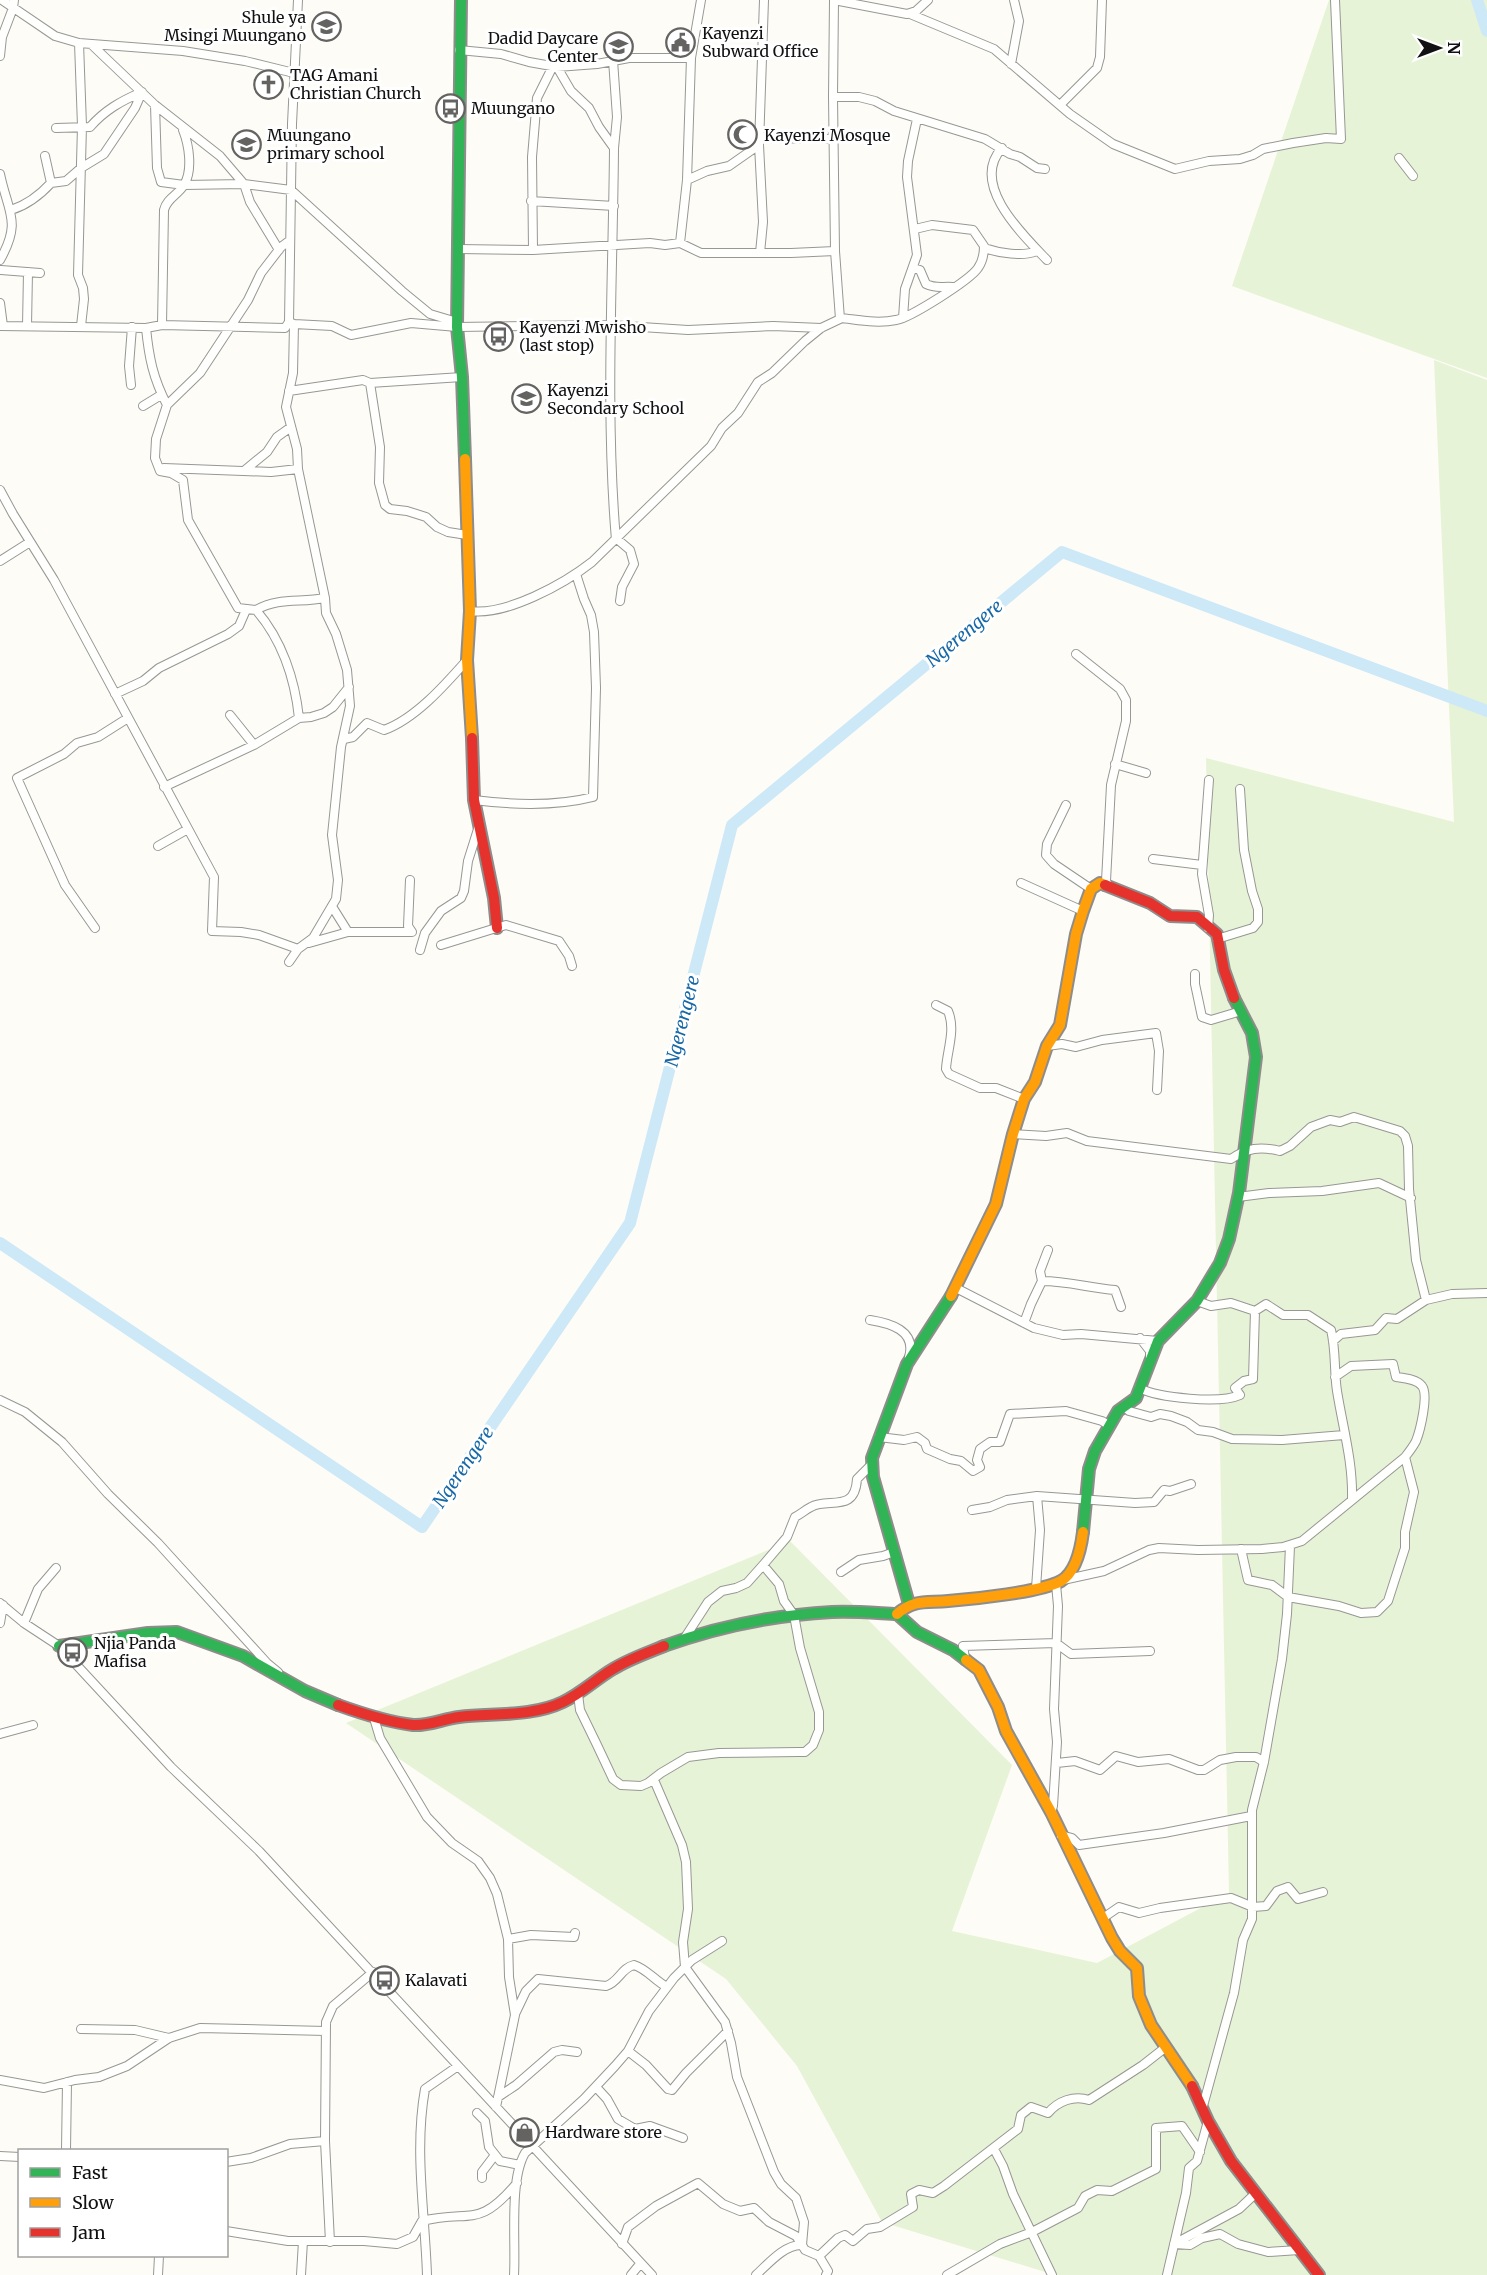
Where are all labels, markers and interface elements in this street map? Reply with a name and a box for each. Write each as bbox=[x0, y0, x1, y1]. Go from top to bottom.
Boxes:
place label: Shule ya Msingi Muungano bbox=[164, 7, 306, 45]
school or university icon: Shule ya Msingi Muungano bbox=[311, 10, 343, 42]
north arrow bbox=[1409, 18, 1469, 78]
place label: Kayenzi Subward Office bbox=[702, 23, 818, 61]
public building icon: Kayenzi Subward Office bbox=[665, 26, 697, 58]
place label: Dadid Daycare Center bbox=[488, 28, 598, 66]
school or university icon: Dadid Daycare Center bbox=[603, 31, 635, 63]
text: N bbox=[1444, 42, 1464, 55]
place label: TAG Amani Christian Church bbox=[290, 65, 422, 103]
church icon: TAG Amani Christian Church bbox=[253, 68, 285, 100]
bus stop icon: Muungano bbox=[434, 92, 466, 124]
place label: Muungano bbox=[471, 98, 555, 118]
mosque icon: Kayenzi Mosque bbox=[727, 119, 759, 151]
place label: Muungano primary school bbox=[267, 125, 384, 163]
place label: Kayenzi Mosque bbox=[764, 125, 890, 145]
school or university icon: Muungano primary school bbox=[230, 128, 262, 160]
place label: Kayenzi Mwisho (last stop) bbox=[519, 317, 646, 355]
bus stop icon: Kayenzi Mwisho (last stop) bbox=[482, 320, 514, 352]
place label: Kayenzi Secondary School bbox=[547, 380, 684, 418]
school or university icon: Kayenzi Secondary School bbox=[510, 383, 542, 415]
water label: Ngerengere bbox=[921, 594, 1007, 672]
water label: Ngerengere bbox=[660, 973, 704, 1069]
water label: Ngerengere bbox=[427, 1422, 499, 1512]
place label: Njia Panda Mafisa bbox=[94, 1633, 177, 1671]
bus stop icon: Njia Panda Mafisa bbox=[57, 1636, 89, 1668]
bus stop icon: Kalavati bbox=[368, 1964, 400, 1996]
place label: Kalavati bbox=[405, 1970, 467, 1990]
shop icon: Hardware store bbox=[508, 2116, 540, 2148]
place label: Hardware store bbox=[545, 2122, 662, 2142]
legend bbox=[18, 2149, 228, 2257]
text: Fast bbox=[72, 2161, 108, 2184]
text: Slow bbox=[72, 2191, 115, 2214]
text: Jam bbox=[71, 2221, 106, 2244]

